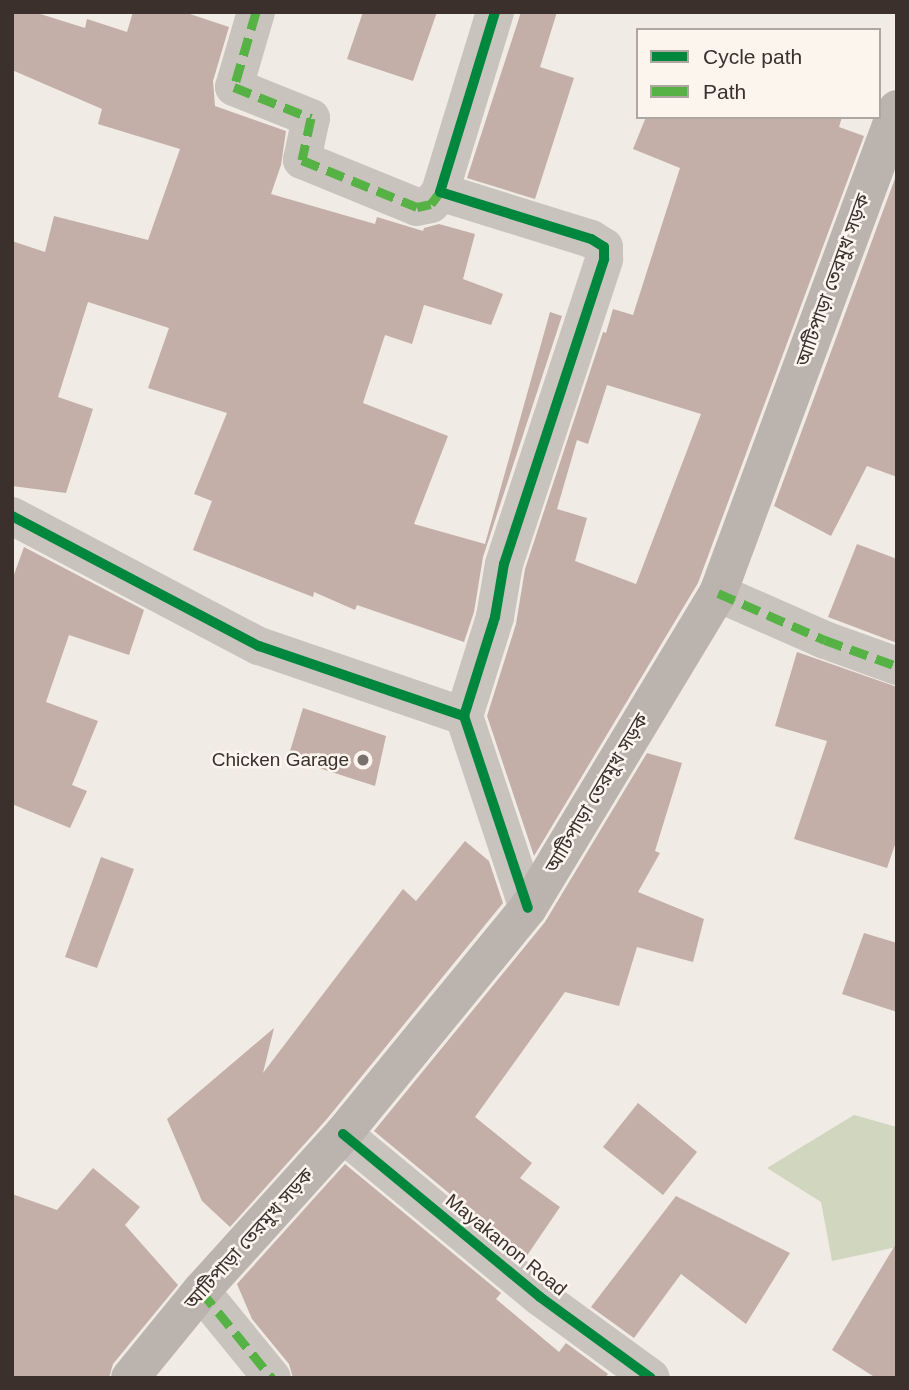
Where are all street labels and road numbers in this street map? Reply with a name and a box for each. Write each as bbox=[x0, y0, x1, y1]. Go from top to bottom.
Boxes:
street label: আটিপাড়া তেরমুখ সড়ক bbox=[791, 191, 875, 369]
street label: আটিপাড়া তেরমুখ সড়ক bbox=[540, 709, 654, 877]
street label: আটিপাড়া তেরমুখ সড়ক bbox=[180, 1164, 318, 1314]
street label: Mayakanon Road bbox=[441, 1189, 571, 1301]

